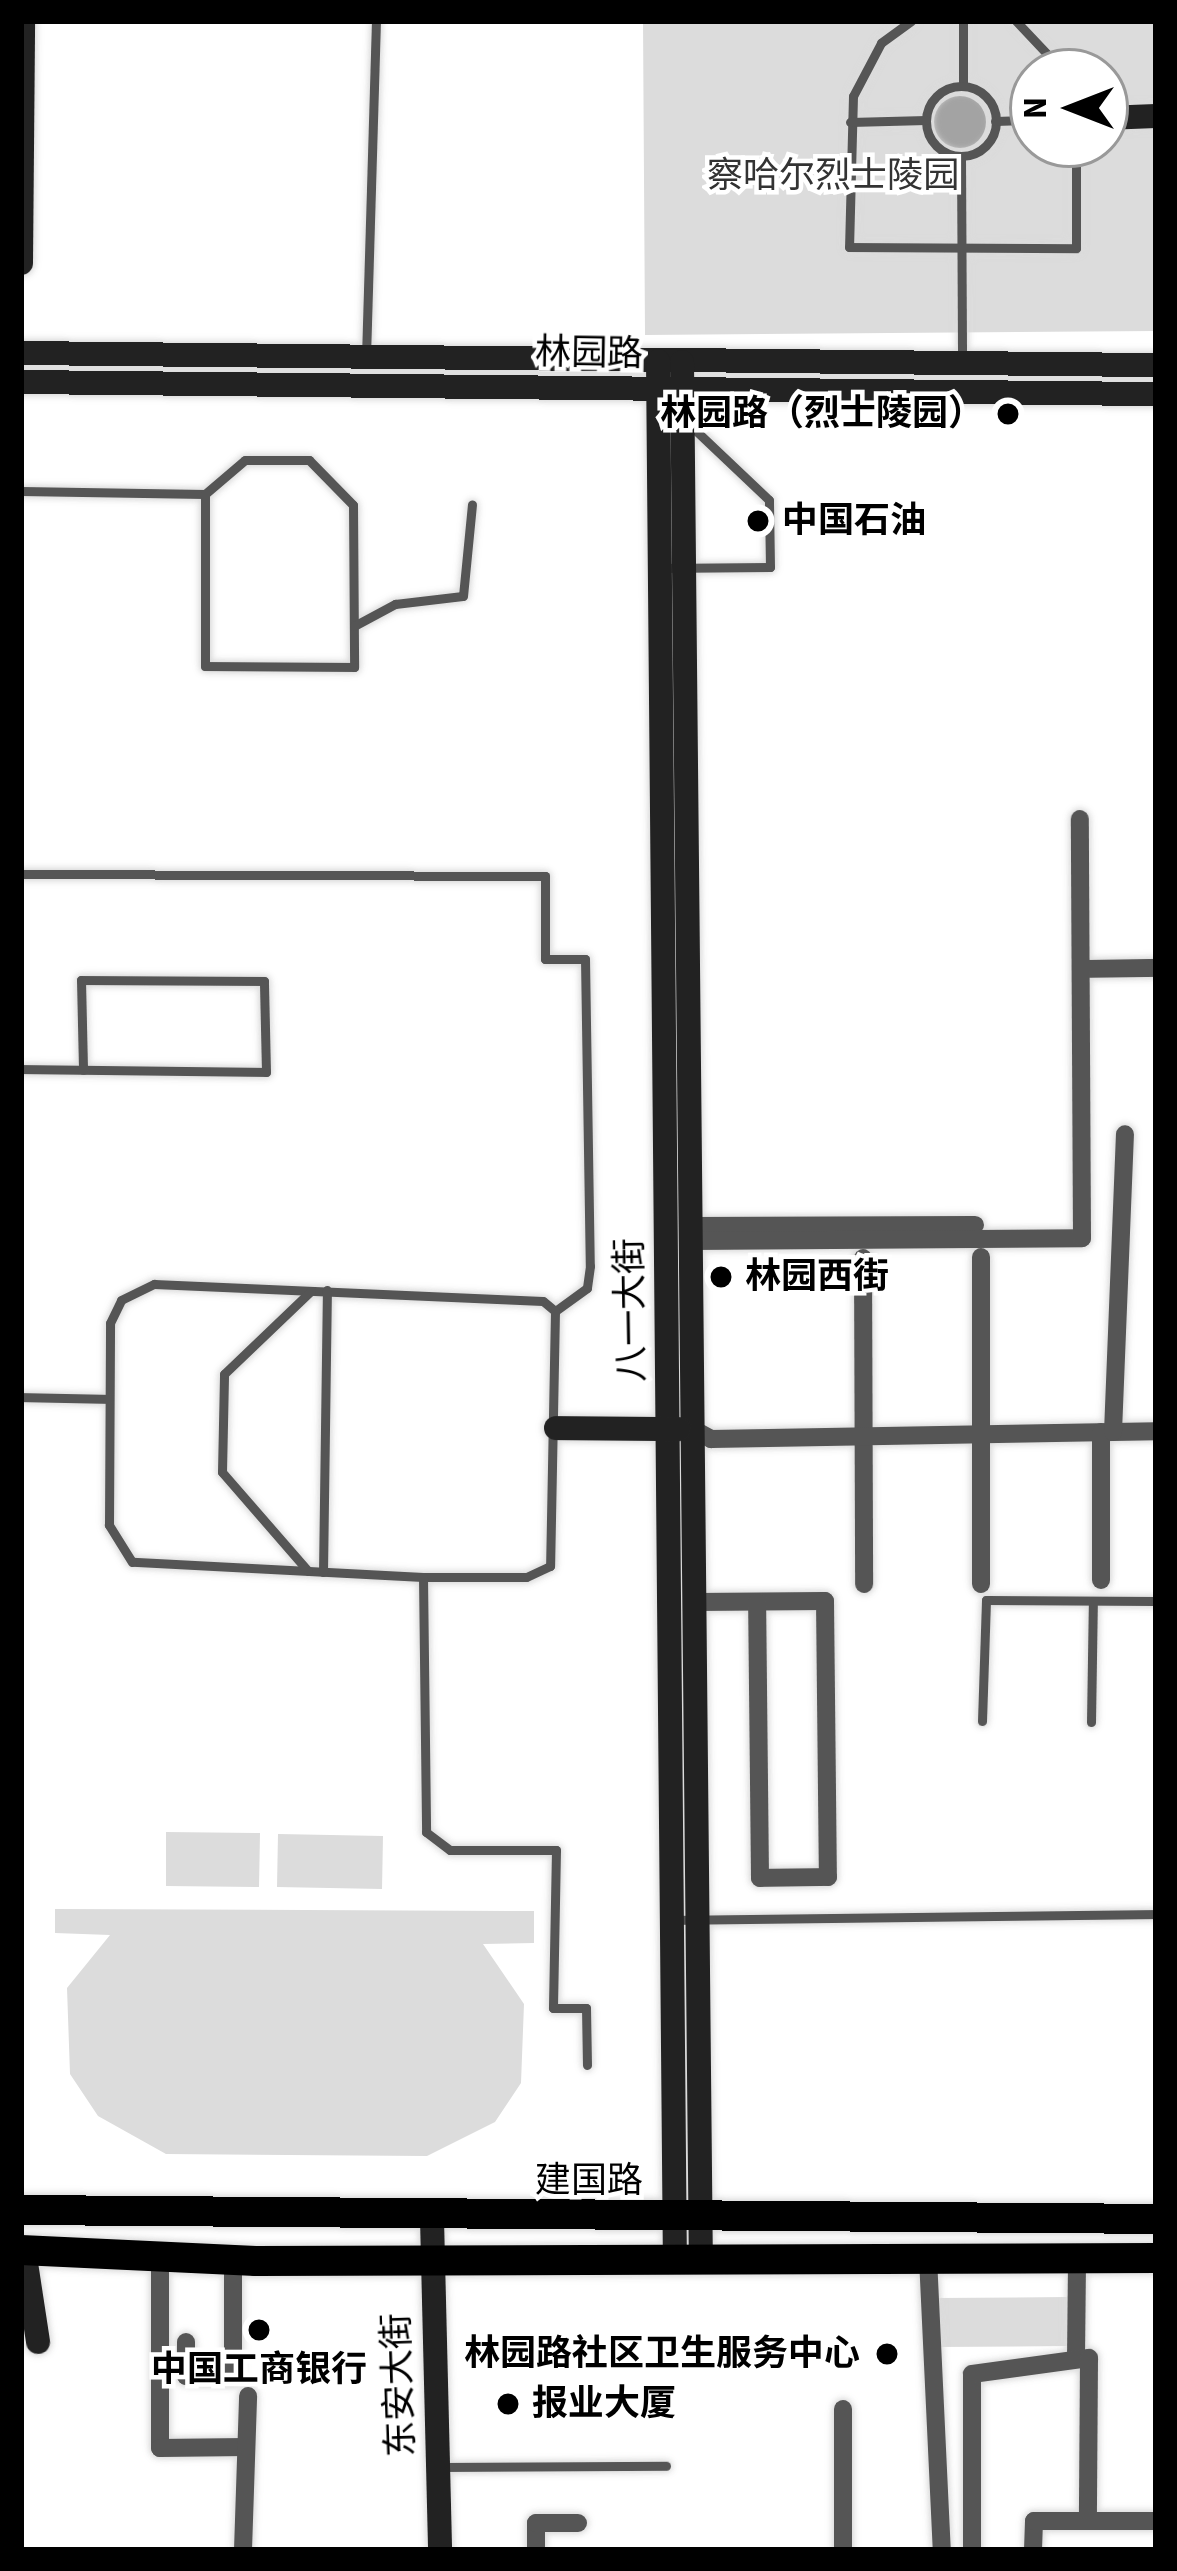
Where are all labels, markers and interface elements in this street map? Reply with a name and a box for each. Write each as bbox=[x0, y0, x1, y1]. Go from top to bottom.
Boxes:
north arrow bbox=[1009, 48, 1129, 168]
text: N bbox=[1012, 97, 1059, 119]
park label: 察哈尔烈士陵园 bbox=[707, 154, 959, 198]
street label: 林园路 bbox=[535, 330, 643, 376]
place label: 林园路（烈士陵园） bbox=[660, 392, 984, 436]
marker: 林园路（烈士陵园） bbox=[995, 401, 1021, 427]
place label: 中国石油 bbox=[782, 499, 926, 543]
marker: 中国石油 bbox=[745, 508, 771, 534]
street label: 八一大街 bbox=[608, 1238, 654, 1382]
place label: 林园西街 bbox=[745, 1255, 889, 1299]
marker: 林园西街 bbox=[708, 1264, 734, 1290]
street label: 建国路 bbox=[535, 2159, 643, 2203]
street label: 东安大街 bbox=[375, 2312, 423, 2458]
marker: 中国工商银行 bbox=[246, 2317, 272, 2343]
place label: 林园路社区卫生服务中心 bbox=[464, 2332, 860, 2376]
marker: 林园路社区卫生服务中心 bbox=[871, 2338, 903, 2370]
place label: 中国工商银行 bbox=[151, 2348, 367, 2392]
place label: 报业大厦 bbox=[532, 2382, 676, 2426]
marker: 报业大厦 bbox=[495, 2391, 521, 2417]

